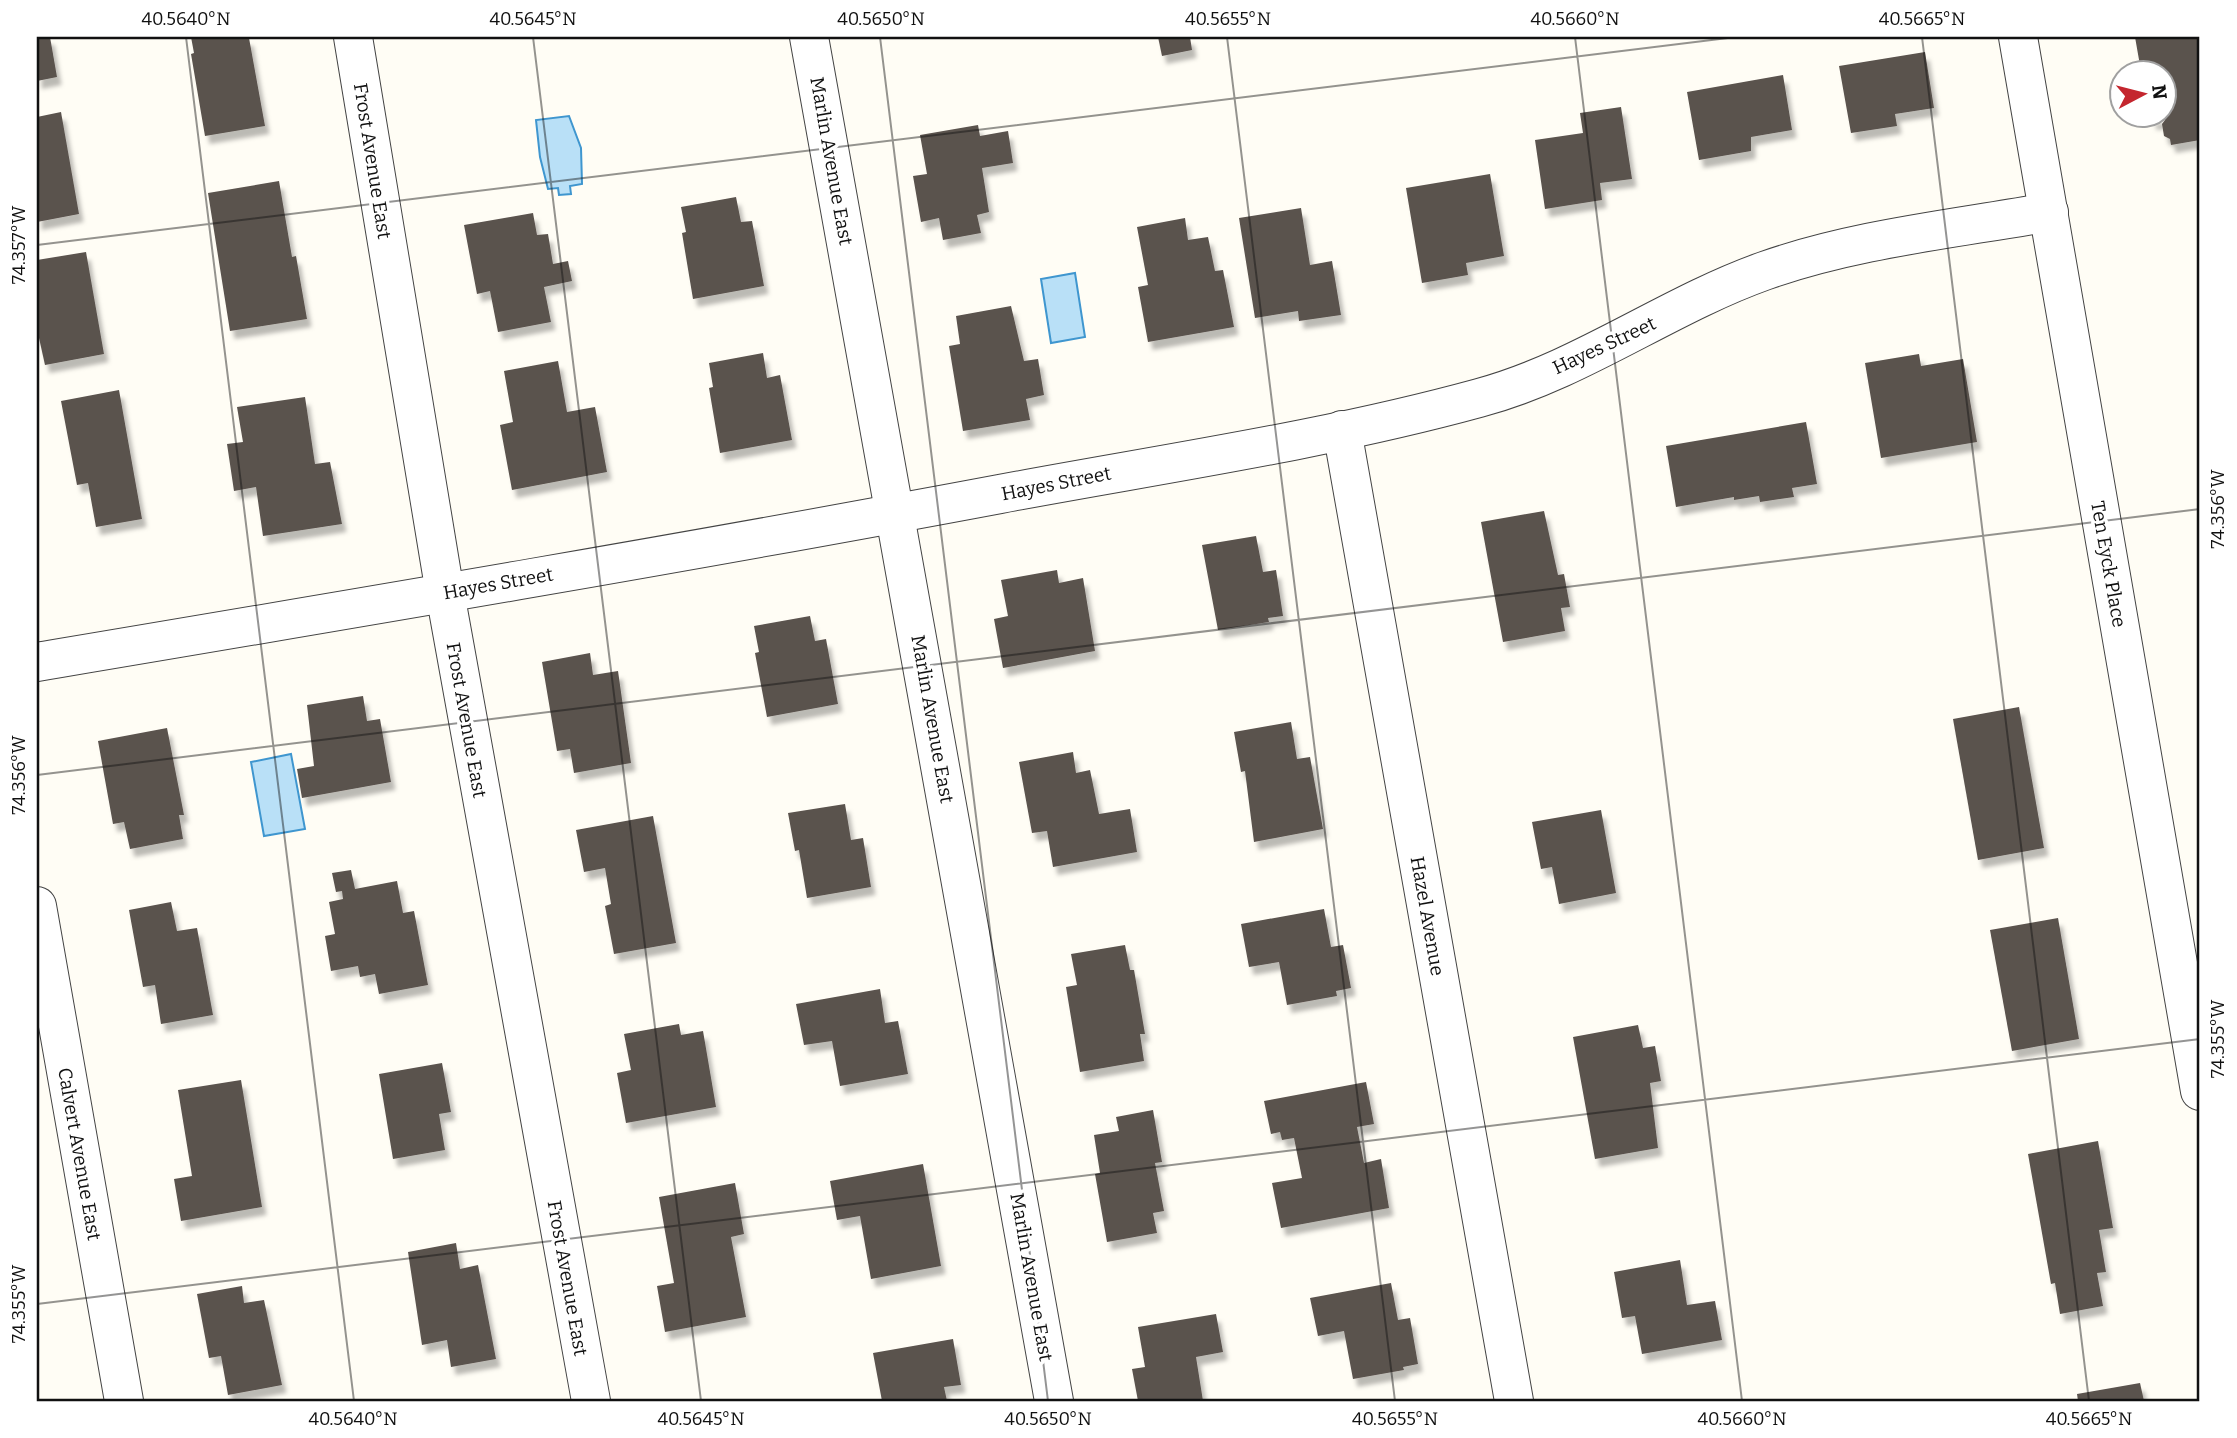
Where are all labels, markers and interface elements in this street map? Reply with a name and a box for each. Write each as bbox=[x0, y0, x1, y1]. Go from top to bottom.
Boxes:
text: 40.5640°N bbox=[142, 8, 231, 30]
text: 40.5645°N bbox=[489, 8, 577, 30]
text: 40.5650°N bbox=[837, 8, 925, 30]
text: 40.5655°N bbox=[1185, 8, 1271, 30]
text: 40.5660°N bbox=[1531, 8, 1620, 30]
text: 40.5665°N bbox=[1879, 8, 1965, 30]
north arrow bbox=[2108, 60, 2178, 130]
street label: Marlin Avenue East bbox=[805, 75, 858, 247]
street label: Frost Avenue East bbox=[349, 82, 396, 241]
text: N bbox=[2147, 83, 2172, 101]
text: 74.357°W bbox=[8, 205, 30, 284]
street label: Hayes Street bbox=[1549, 311, 1660, 379]
street label: Hayes Street bbox=[999, 462, 1113, 505]
text: 74.356°W bbox=[2207, 469, 2229, 549]
street label: Ten Eyck Place bbox=[2086, 499, 2131, 629]
street label: Hayes Street bbox=[441, 562, 555, 604]
street label: Marlin Avenue East bbox=[906, 633, 959, 805]
street label: Frost Avenue East bbox=[442, 641, 492, 800]
text: 74.356°W bbox=[8, 735, 30, 815]
street label: Hazel Avenue bbox=[1406, 855, 1449, 978]
text: 74.355°W bbox=[2207, 999, 2229, 1078]
street label: Calvert Avenue East bbox=[53, 1066, 106, 1242]
street label: Marlin Avenue East bbox=[1005, 1191, 1058, 1363]
street label: Frost Avenue East bbox=[543, 1199, 593, 1358]
text: 74.355°W bbox=[8, 1264, 30, 1343]
text: 40.5640°N bbox=[309, 1408, 398, 1430]
text: 40.5645°N bbox=[657, 1408, 745, 1430]
text: 40.5650°N bbox=[1004, 1408, 1092, 1430]
text: 40.5655°N bbox=[1352, 1408, 1438, 1430]
text: 40.5660°N bbox=[1698, 1408, 1787, 1430]
text: 40.5665°N bbox=[2046, 1408, 2132, 1430]

